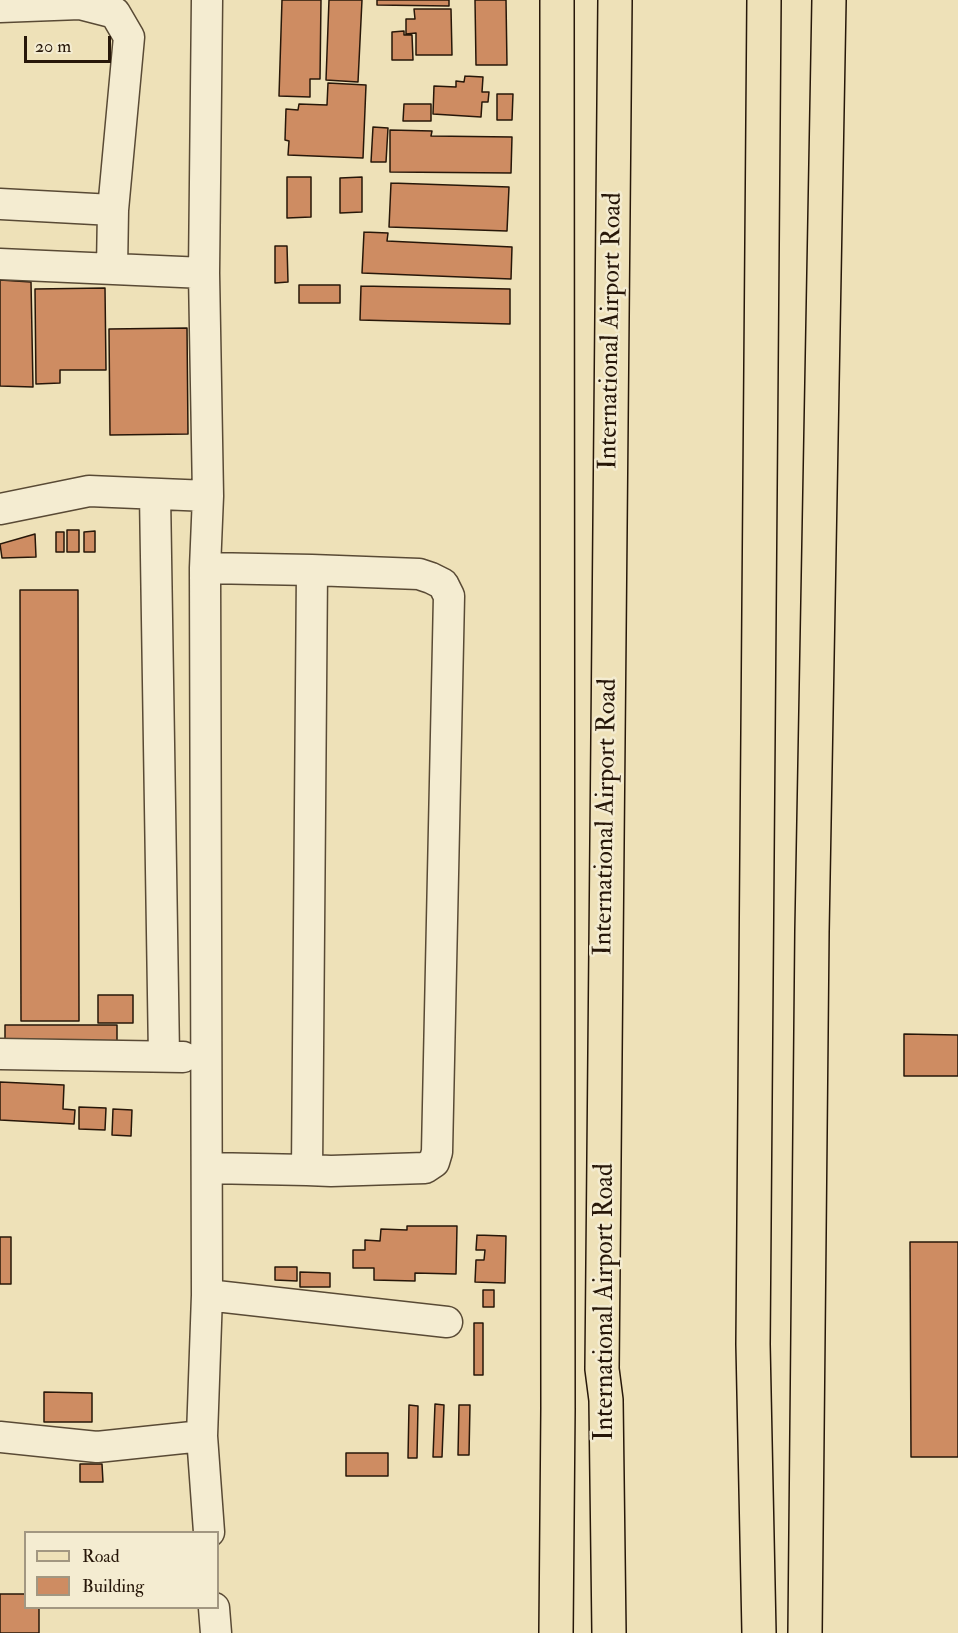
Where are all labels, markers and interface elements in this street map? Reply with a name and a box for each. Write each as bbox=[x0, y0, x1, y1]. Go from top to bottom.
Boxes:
scale bar bbox=[27, 24, 114, 62]
text: 20 m bbox=[35, 35, 71, 58]
street label: International Airport Road bbox=[594, 192, 630, 470]
street label: International Airport Road bbox=[589, 678, 625, 956]
street label: International Airport Road bbox=[590, 1163, 622, 1441]
legend bbox=[24, 1531, 219, 1609]
text: Road bbox=[82, 1545, 120, 1568]
text: Building bbox=[82, 1575, 144, 1598]

